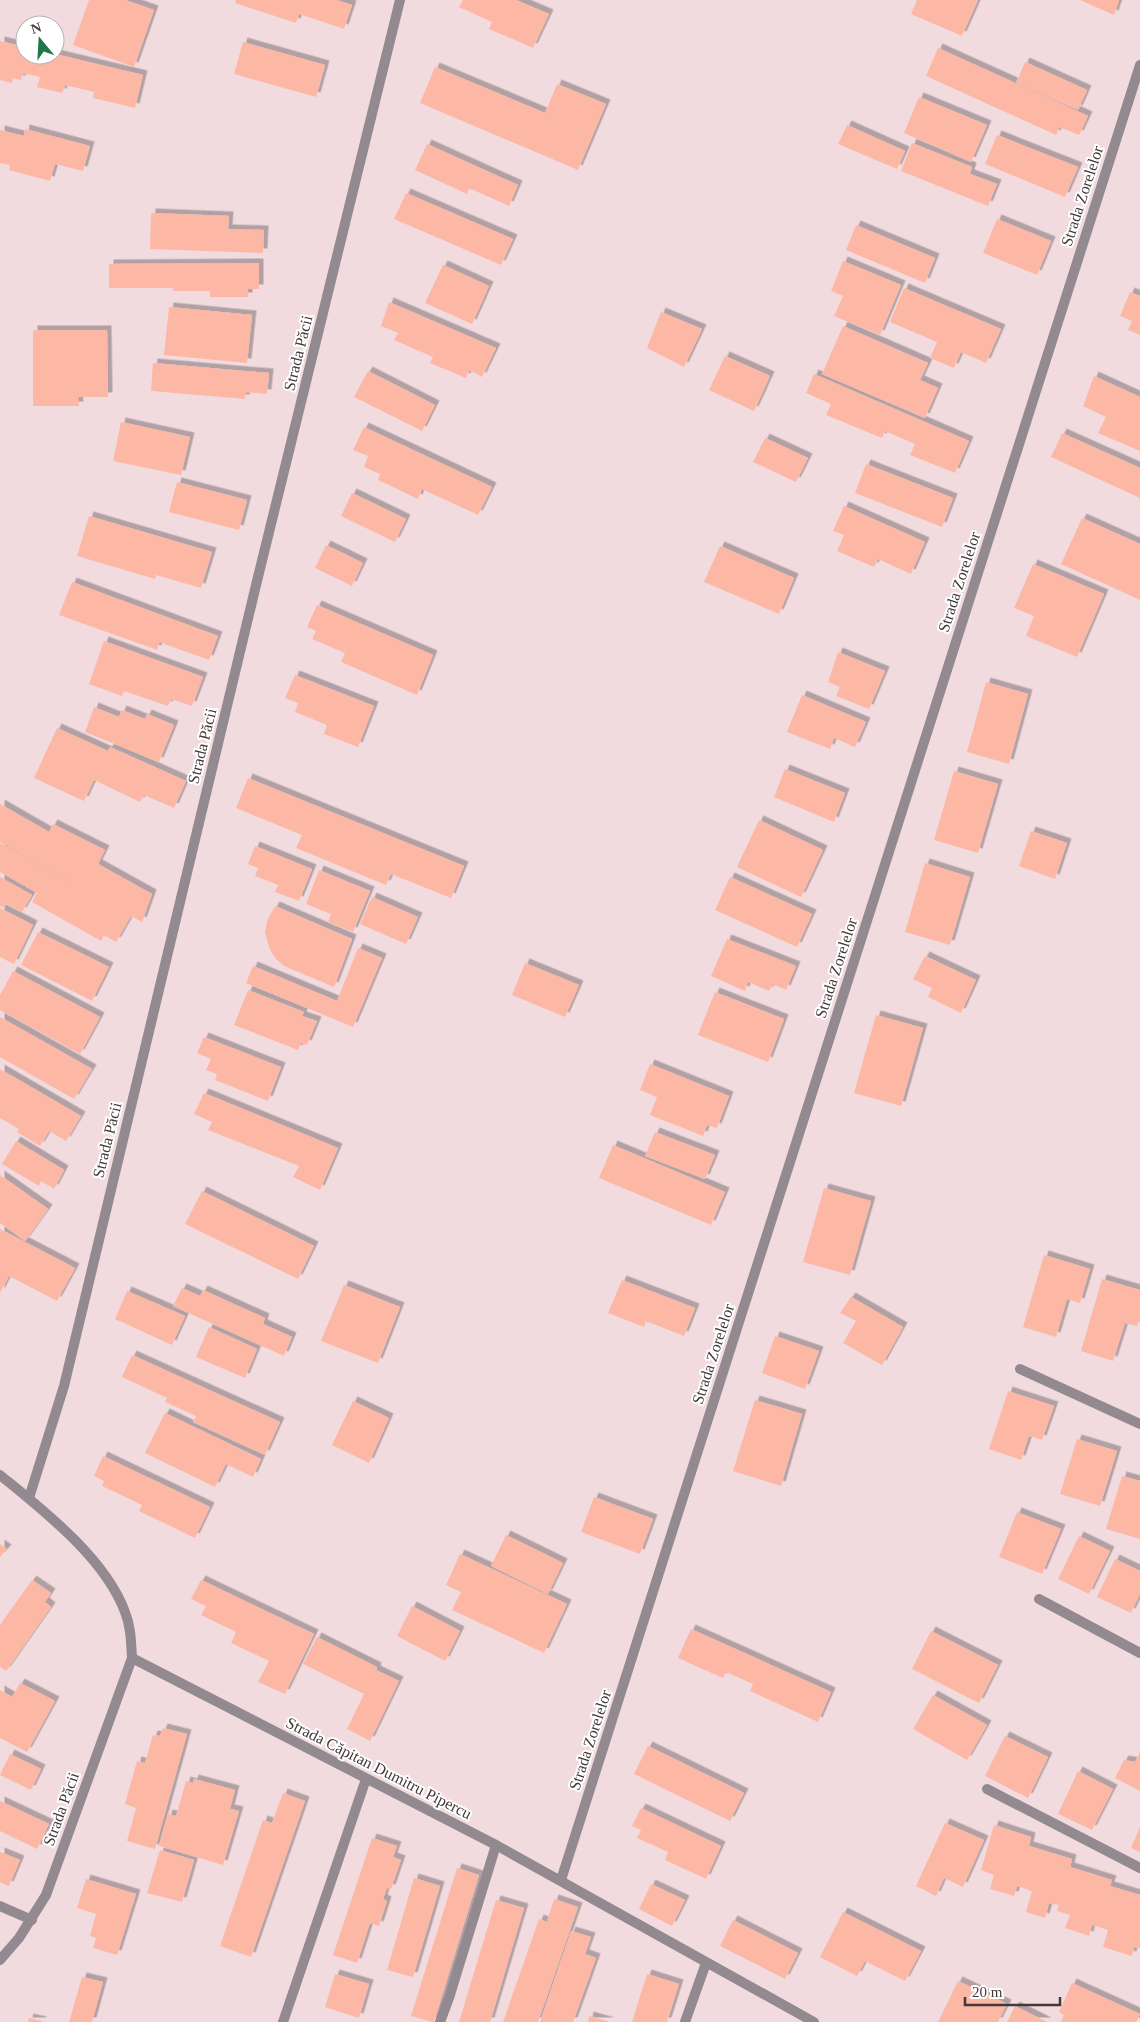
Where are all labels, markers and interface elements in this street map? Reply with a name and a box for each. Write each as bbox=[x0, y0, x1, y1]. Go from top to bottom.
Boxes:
north arrow bbox=[15, 15, 65, 65]
text: N bbox=[29, 19, 43, 37]
street label: Strada Zorelelor bbox=[1058, 143, 1106, 248]
street label: Strada Păcii bbox=[280, 313, 316, 392]
street label: Strada Zorelelor bbox=[935, 529, 983, 634]
street label: Strada Păcii bbox=[184, 706, 220, 785]
street label: Strada Zorelelor bbox=[812, 915, 860, 1020]
street label: Strada Păcii bbox=[89, 1100, 125, 1179]
street label: Strada Zorelelor bbox=[689, 1301, 737, 1406]
street label: Strada Zorelelor bbox=[566, 1687, 614, 1792]
street label: Strada Căpitan Dumitru Pipercu bbox=[283, 1714, 475, 1823]
street label: Strada Păcii bbox=[40, 1769, 82, 1848]
scale bar bbox=[965, 1974, 1060, 2006]
text: 20 m bbox=[972, 1984, 1003, 2000]

